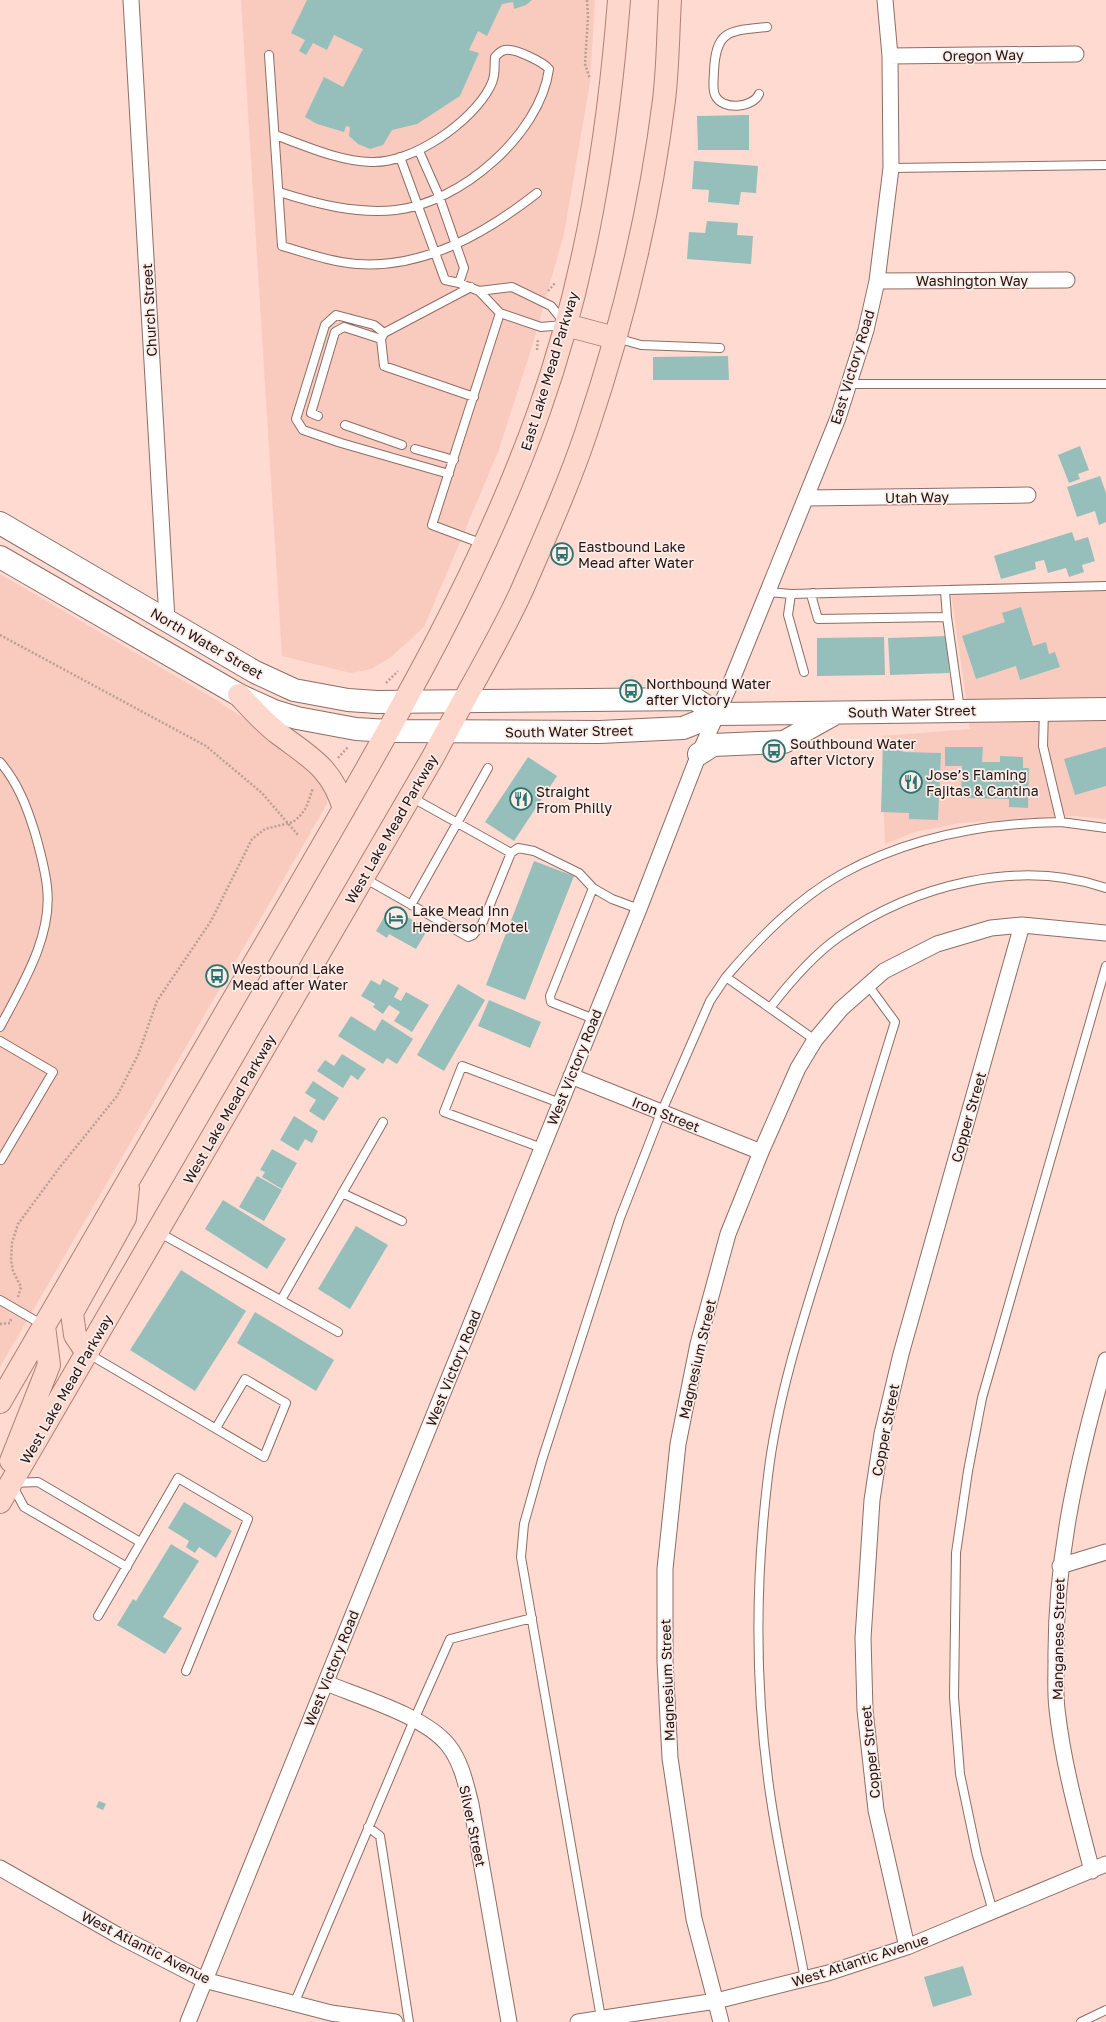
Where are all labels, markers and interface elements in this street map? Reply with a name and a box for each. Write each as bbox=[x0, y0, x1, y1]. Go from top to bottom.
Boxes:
street label: Oregon Way bbox=[942, 46, 1024, 64]
street label: Church Street bbox=[138, 263, 160, 357]
street label: Washington Way bbox=[916, 272, 1028, 289]
street label: East Lake Mead Parkway bbox=[517, 289, 581, 453]
street label: East Victory Road bbox=[826, 308, 878, 426]
street label: Utah Way bbox=[885, 488, 949, 506]
place label: Eastbound Lake Mead after Water bbox=[578, 538, 694, 571]
bus stop icon: Eastbound Lake Mead after Water bbox=[549, 541, 575, 567]
street label: North Water Street bbox=[148, 604, 266, 682]
place label: Northbound Water after Victory bbox=[646, 675, 772, 708]
bus stop icon: Northbound Water after Victory bbox=[618, 678, 644, 704]
street label: South Water Street bbox=[848, 701, 976, 721]
street label: South Water Street bbox=[505, 721, 633, 741]
place label: Southbound Water after Victory bbox=[790, 735, 917, 768]
bus stop icon: Southbound Water after Victory bbox=[761, 738, 787, 764]
street label: West Lake Mead Parkway bbox=[341, 751, 441, 907]
place label: Jose’s Flaming Fajitas & Cantina bbox=[926, 766, 1039, 799]
restaurant icon: Jose’s Flaming Fajitas & Cantina bbox=[898, 769, 924, 795]
place label: Straight From Philly bbox=[536, 783, 612, 816]
restaurant icon: Straight From Philly bbox=[508, 786, 534, 812]
place label: Lake Mead Inn Henderson Motel bbox=[412, 902, 528, 935]
hotel icon: Lake Mead Inn Henderson Motel bbox=[383, 905, 409, 931]
place label: Westbound Lake Mead after Water bbox=[232, 960, 348, 993]
bus stop icon: Westbound Lake Mead after Water bbox=[204, 963, 230, 989]
street label: West Victory Road bbox=[543, 1006, 605, 1128]
street label: West Lake Mead Parkway bbox=[179, 1031, 279, 1187]
street label: Copper Street bbox=[947, 1070, 989, 1164]
street label: Iron Street bbox=[630, 1093, 702, 1135]
street label: Magnesium Street bbox=[675, 1298, 719, 1420]
street label: West Victory Road bbox=[422, 1307, 484, 1429]
street label: West Lake Mead Parkway bbox=[16, 1311, 116, 1467]
street label: Copper Street bbox=[868, 1382, 902, 1478]
street label: Manganese Street bbox=[1048, 1578, 1068, 1700]
street label: West Victory Road bbox=[300, 1607, 362, 1729]
street label: Magnesium Street bbox=[656, 1619, 678, 1741]
street label: Copper Street bbox=[857, 1705, 883, 1799]
street label: Silver Street bbox=[456, 1784, 490, 1868]
street label: West Atlantic Avenue bbox=[79, 1907, 213, 1987]
street label: West Atlantic Avenue bbox=[790, 1930, 930, 1990]

